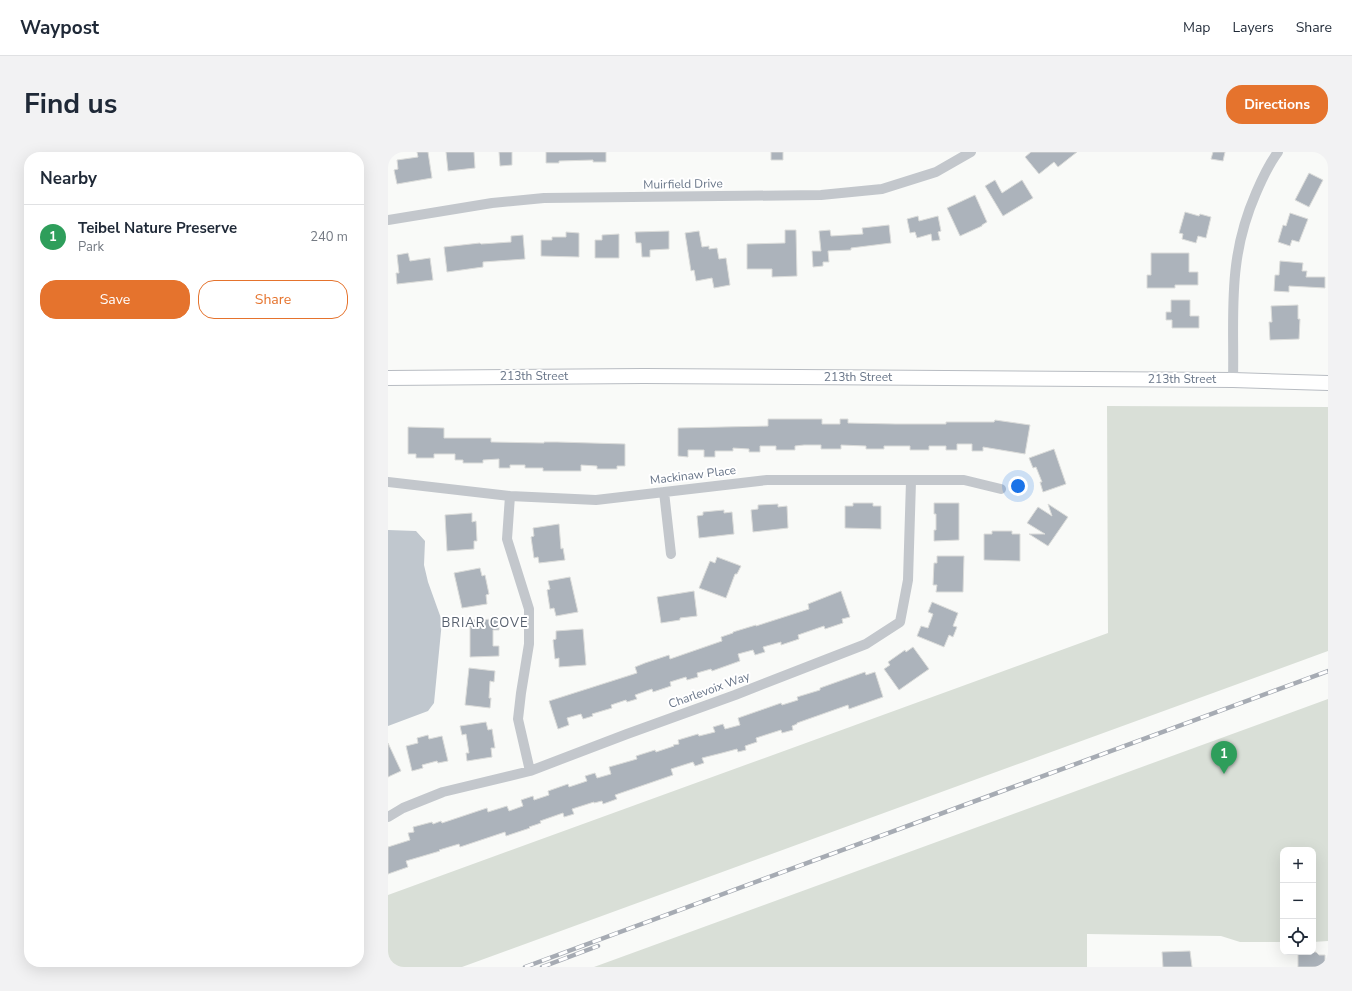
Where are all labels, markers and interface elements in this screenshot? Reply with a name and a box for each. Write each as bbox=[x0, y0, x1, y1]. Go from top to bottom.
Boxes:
text: Waypost bbox=[20, 15, 99, 41]
text: Map bbox=[1183, 18, 1210, 37]
text: Layers bbox=[1232, 18, 1274, 37]
text: Share bbox=[1296, 18, 1332, 37]
text: Find us bbox=[24, 85, 118, 123]
button: Directions bbox=[1226, 85, 1328, 124]
text: Nearby bbox=[40, 167, 97, 190]
street label: Muirfield Drive bbox=[643, 175, 723, 193]
text: Teibel Nature Preserve bbox=[78, 218, 237, 238]
text: 1 bbox=[49, 228, 57, 246]
text: 240 m bbox=[310, 228, 348, 246]
text: Park bbox=[78, 238, 104, 256]
button: Save bbox=[40, 280, 190, 319]
button: Share bbox=[198, 280, 348, 319]
street label: 213th Street bbox=[500, 368, 569, 384]
street label: 213th Street bbox=[824, 369, 893, 385]
street label: 213th Street bbox=[1148, 371, 1217, 387]
street label: Mackinaw Place bbox=[649, 462, 737, 488]
your location bbox=[1008, 476, 1028, 496]
district label: BRIAR COVE bbox=[441, 614, 529, 632]
street label: Charlevoix Way bbox=[666, 668, 753, 712]
pin: 1 bbox=[1211, 741, 1237, 774]
map controls bbox=[1280, 847, 1316, 955]
button: + bbox=[1280, 847, 1316, 883]
button: − bbox=[1280, 883, 1316, 919]
button: locate bbox=[1280, 919, 1316, 955]

